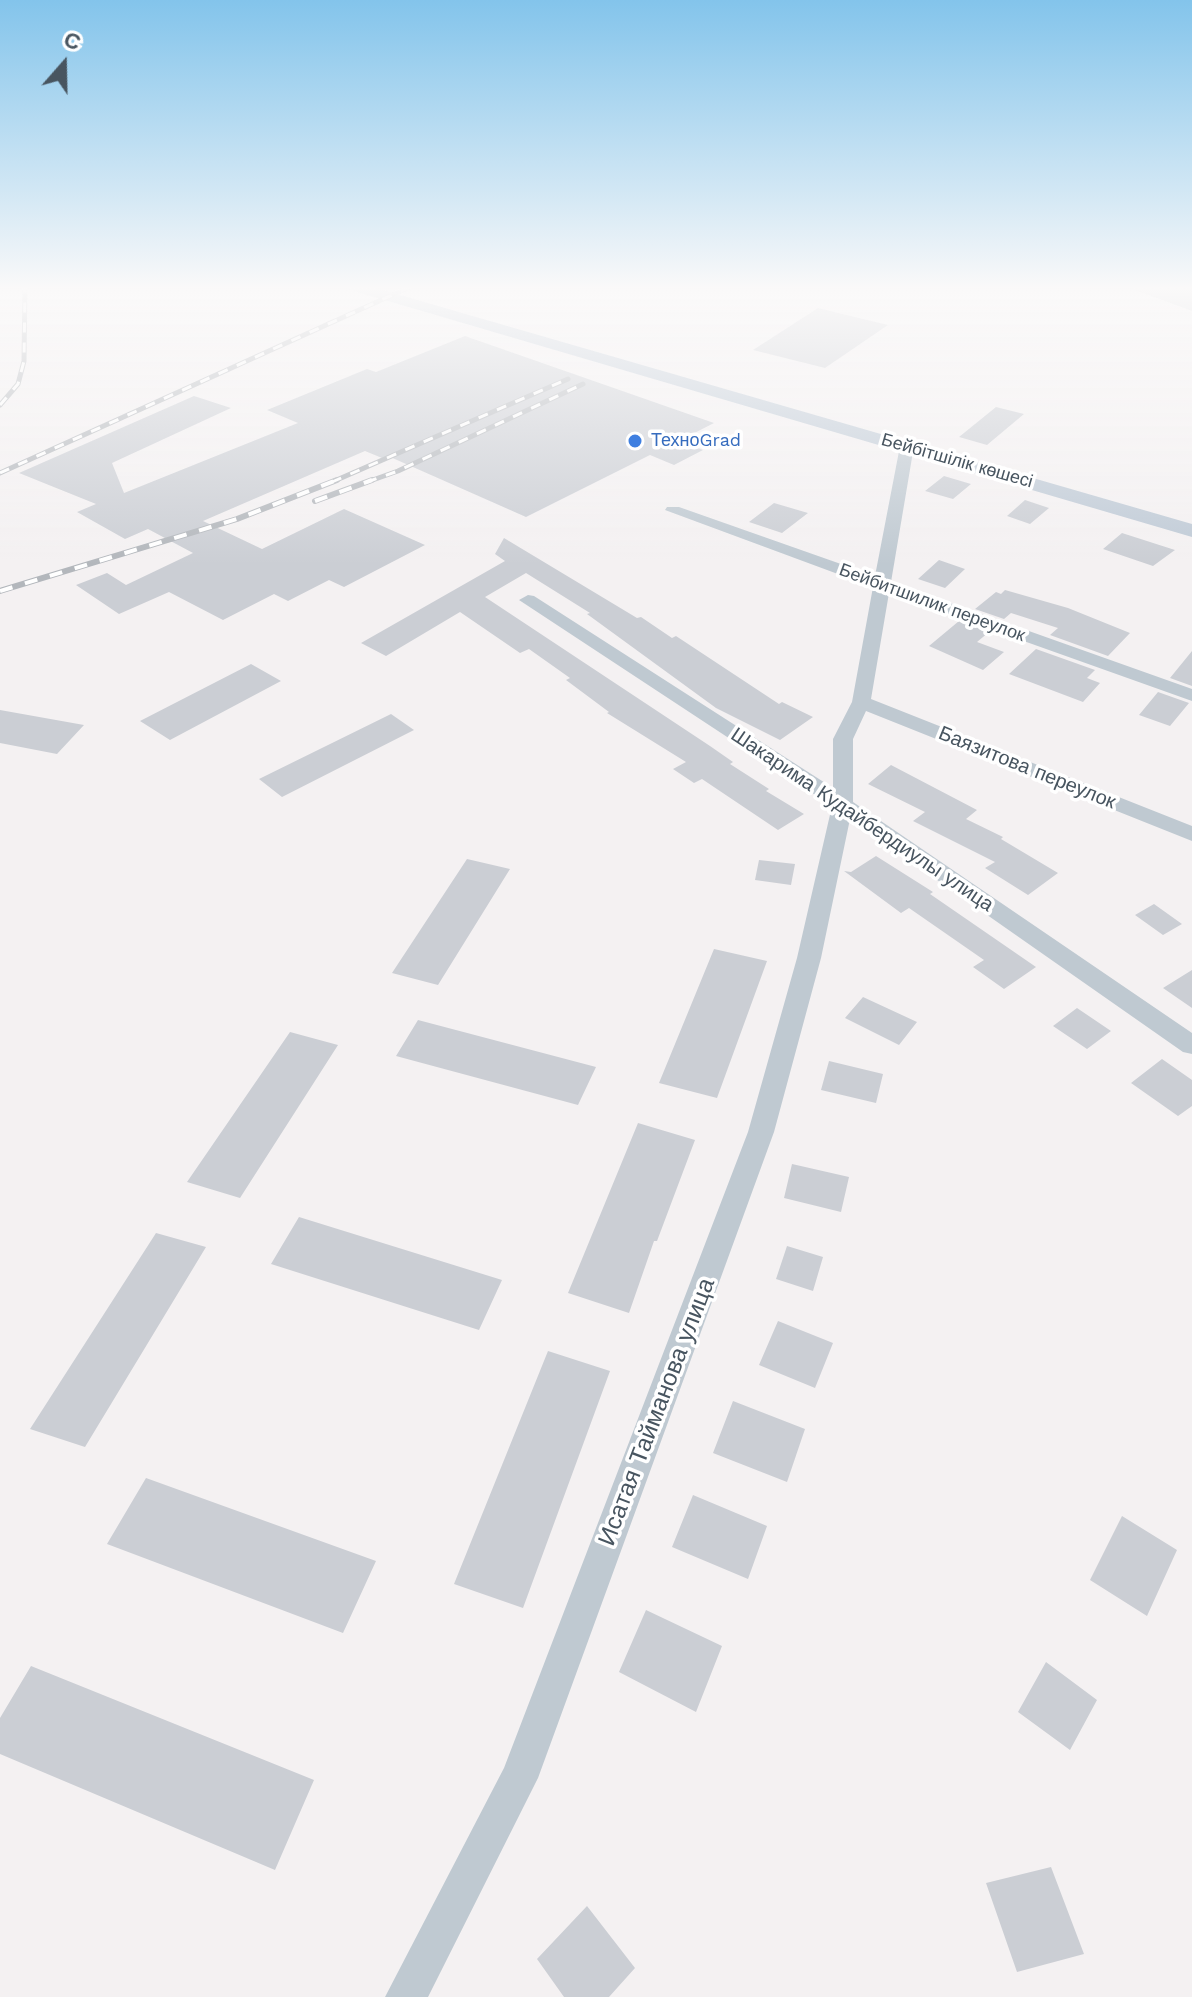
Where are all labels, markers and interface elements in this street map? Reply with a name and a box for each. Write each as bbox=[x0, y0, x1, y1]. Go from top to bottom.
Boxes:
north arrow bbox=[24, 24, 104, 104]
text: С bbox=[61, 27, 84, 55]
street label: Бейбітшілік көшесі bbox=[879, 429, 1035, 493]
place label: ТехноGrad bbox=[651, 430, 741, 452]
marker: ТехноGrad bbox=[626, 432, 644, 450]
street label: Бейбитшилик переулок bbox=[836, 559, 1028, 647]
street label: Баязитова переулок bbox=[935, 721, 1119, 815]
street label: Шакарима Кудайбердиулы улица bbox=[726, 723, 998, 917]
street label: Исатая Тайманова улица bbox=[593, 1274, 721, 1550]

